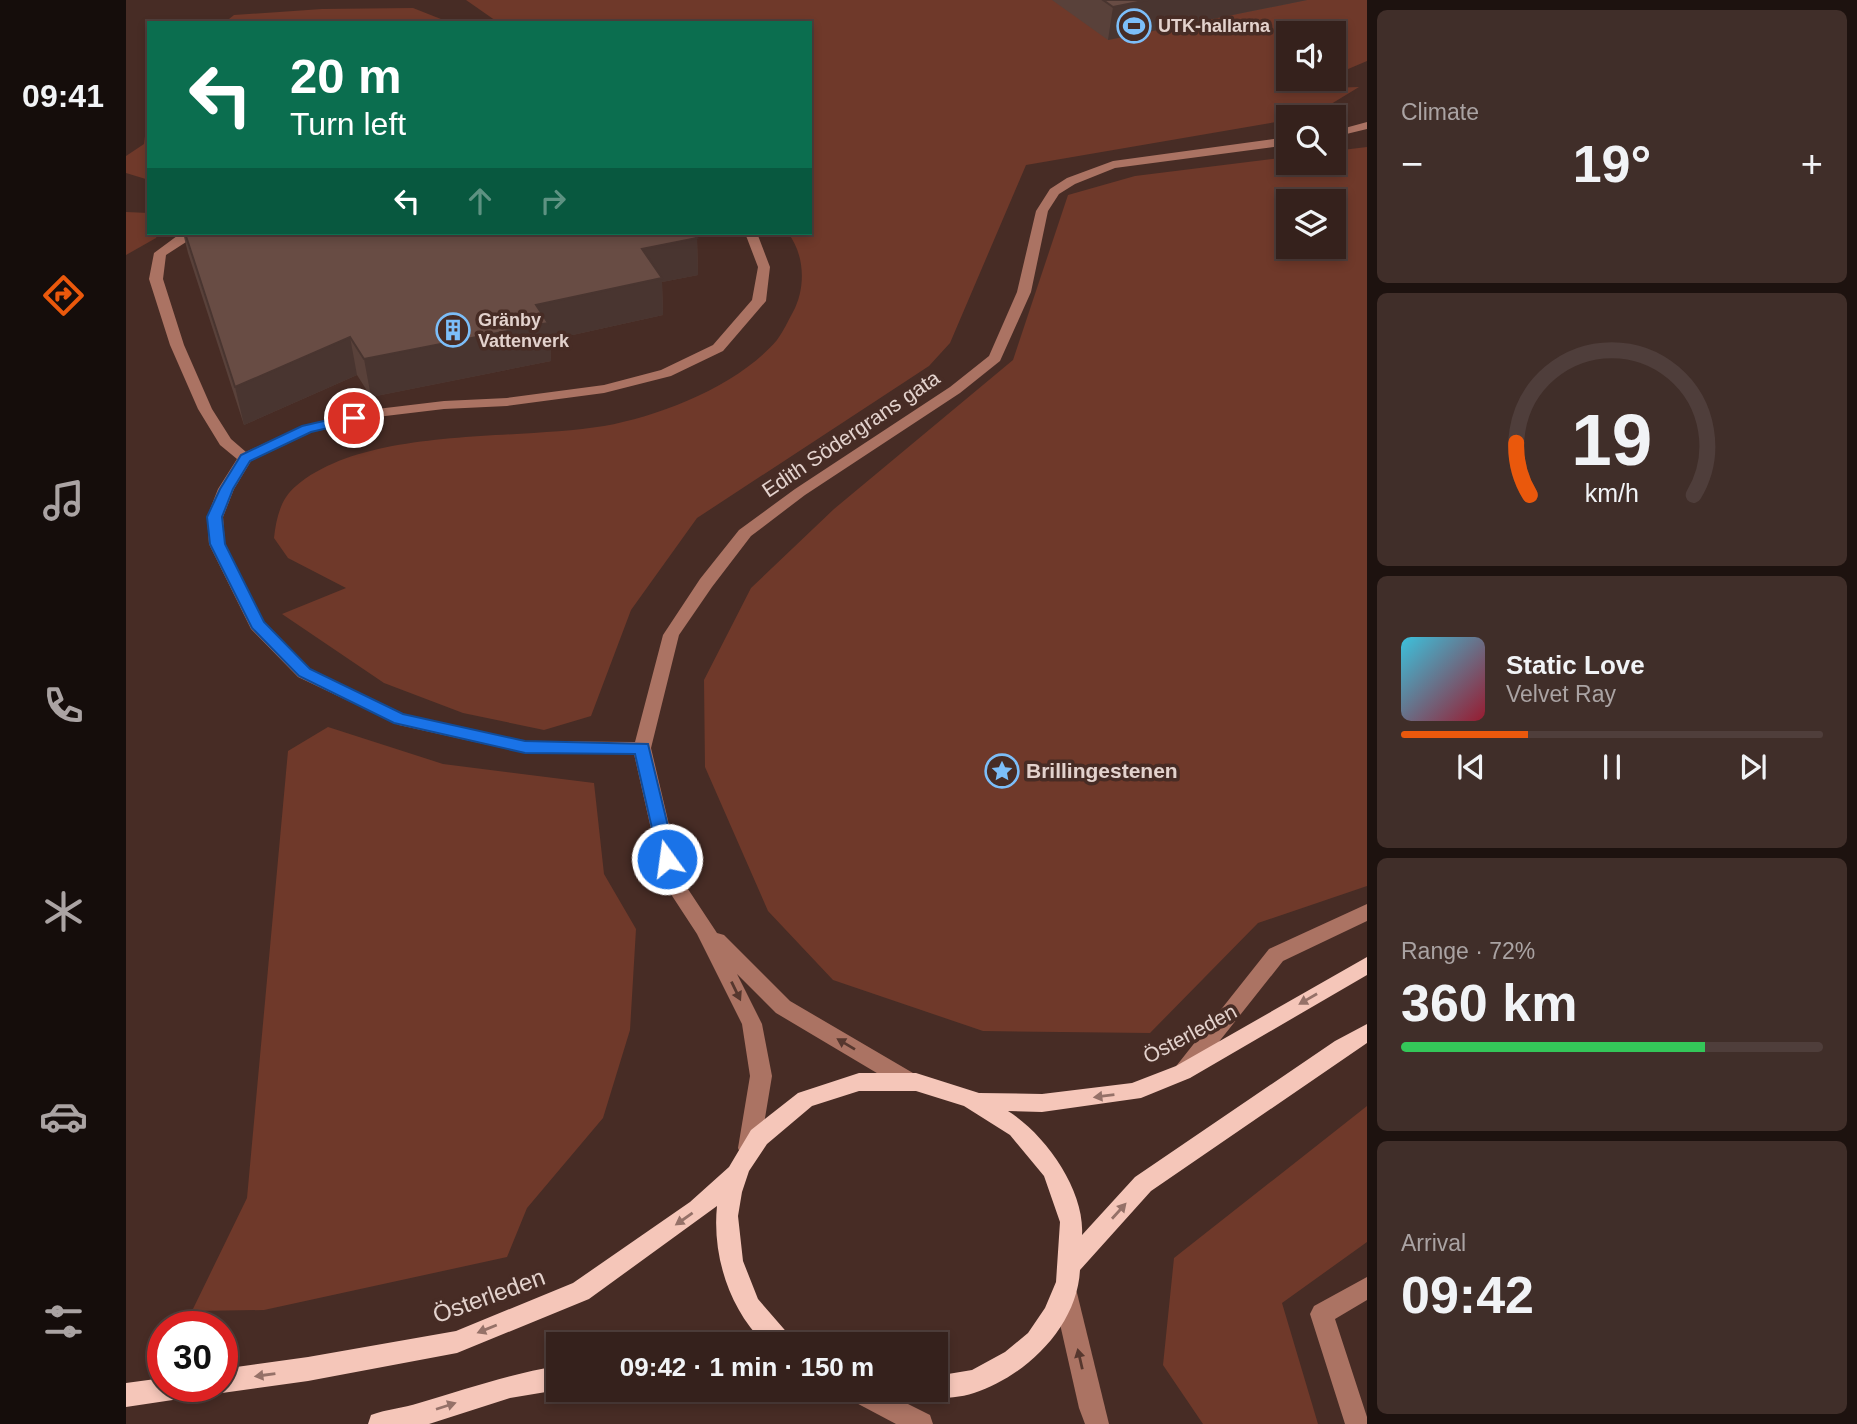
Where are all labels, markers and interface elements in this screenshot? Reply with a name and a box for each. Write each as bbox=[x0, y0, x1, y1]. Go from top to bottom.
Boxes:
sports icon: UTK-hallarna bbox=[1115, 7, 1153, 45]
place label: UTK-hallarna bbox=[1158, 16, 1271, 36]
map controls bbox=[1276, 21, 1346, 259]
button: sound bbox=[1276, 21, 1346, 91]
icon: left bbox=[175, 49, 266, 140]
text: 20 m bbox=[290, 49, 402, 103]
text: 09:41 bbox=[22, 78, 104, 114]
text: Climate bbox=[1401, 99, 1479, 125]
button: search bbox=[1276, 105, 1346, 175]
text: Turn left bbox=[290, 106, 406, 142]
text: 19° bbox=[1573, 135, 1651, 193]
text: − bbox=[1401, 143, 1423, 185]
text: + bbox=[1801, 143, 1823, 185]
icon: left bbox=[388, 182, 426, 220]
icon: ahead bbox=[461, 182, 499, 220]
icon: right bbox=[534, 182, 572, 220]
button: layers bbox=[1276, 189, 1346, 259]
icon: directions bbox=[39, 271, 88, 320]
place label: Gränby Vattenverk bbox=[478, 310, 570, 351]
building icon: Gränby Vattenverk bbox=[434, 311, 472, 349]
street label: Edith Södergrans gata bbox=[758, 365, 944, 502]
pin bbox=[324, 388, 384, 448]
icon: arrive bbox=[335, 399, 373, 437]
text: 19 bbox=[1572, 400, 1652, 481]
icon: music bbox=[39, 476, 88, 525]
text: km/h bbox=[1585, 479, 1639, 507]
text: Static Love bbox=[1506, 650, 1645, 680]
icon: phone bbox=[39, 681, 88, 730]
text: Velvet Ray bbox=[1506, 681, 1616, 707]
icon: previous bbox=[1452, 748, 1490, 786]
icon: pause bbox=[1593, 748, 1631, 786]
icon: next bbox=[1734, 748, 1772, 786]
place icon: Brillingestenen bbox=[983, 752, 1021, 790]
place label: Brillingestenen bbox=[1026, 759, 1178, 782]
position arrow bbox=[630, 822, 704, 896]
icon: climate bbox=[39, 887, 88, 936]
text: Range · 72% bbox=[1401, 938, 1535, 964]
text: 360 km bbox=[1401, 974, 1577, 1032]
one-way arrow bbox=[730, 981, 741, 1001]
one-way arrow bbox=[1298, 993, 1318, 1005]
street label: Österleden bbox=[1139, 999, 1241, 1068]
one-way arrow bbox=[837, 1038, 856, 1050]
one-way arrow bbox=[1093, 1090, 1115, 1101]
icon: car bbox=[39, 1092, 88, 1141]
one-way arrow bbox=[1111, 1202, 1127, 1220]
one-way arrow bbox=[675, 1212, 693, 1226]
text: Arrival bbox=[1401, 1230, 1466, 1256]
street label: Österleden bbox=[429, 1263, 549, 1328]
text: 09:42 bbox=[1401, 1266, 1534, 1324]
icon: filters bbox=[39, 1297, 88, 1346]
speed limit sign: 30 bbox=[147, 1311, 238, 1402]
one-way arrow bbox=[476, 1324, 497, 1335]
one-way arrow bbox=[1074, 1348, 1085, 1370]
text: 09:42 · 1 min · 150 m bbox=[620, 1352, 874, 1382]
one-way arrow bbox=[254, 1370, 276, 1381]
one-way arrow bbox=[436, 1401, 457, 1411]

